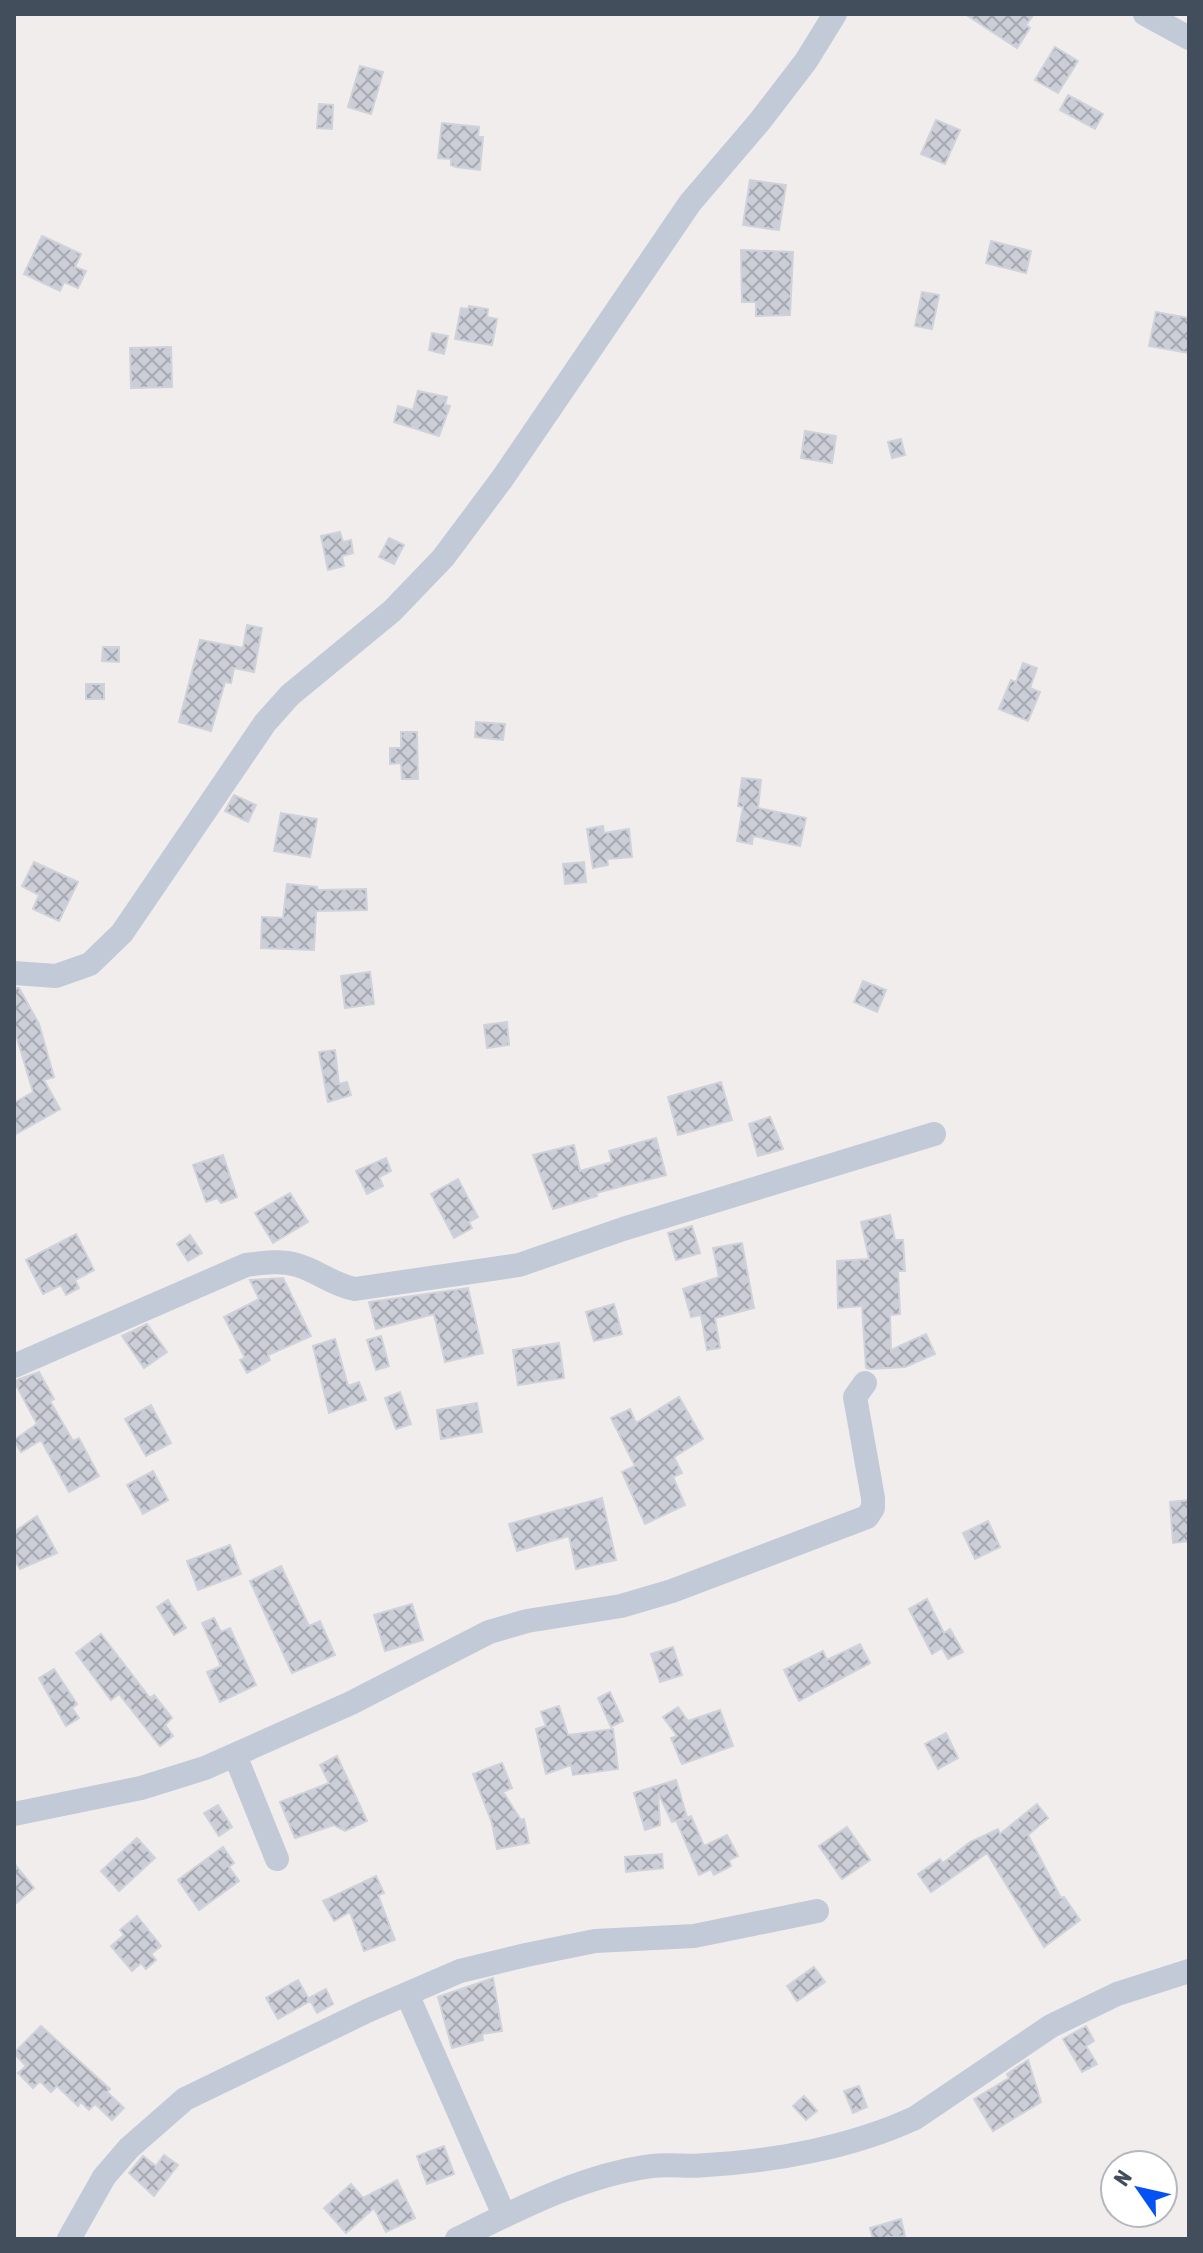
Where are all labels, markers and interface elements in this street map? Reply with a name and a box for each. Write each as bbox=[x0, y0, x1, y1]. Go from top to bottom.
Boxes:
north arrow bbox=[1099, 2149, 1179, 2229]
text: N bbox=[1108, 2165, 1137, 2190]

